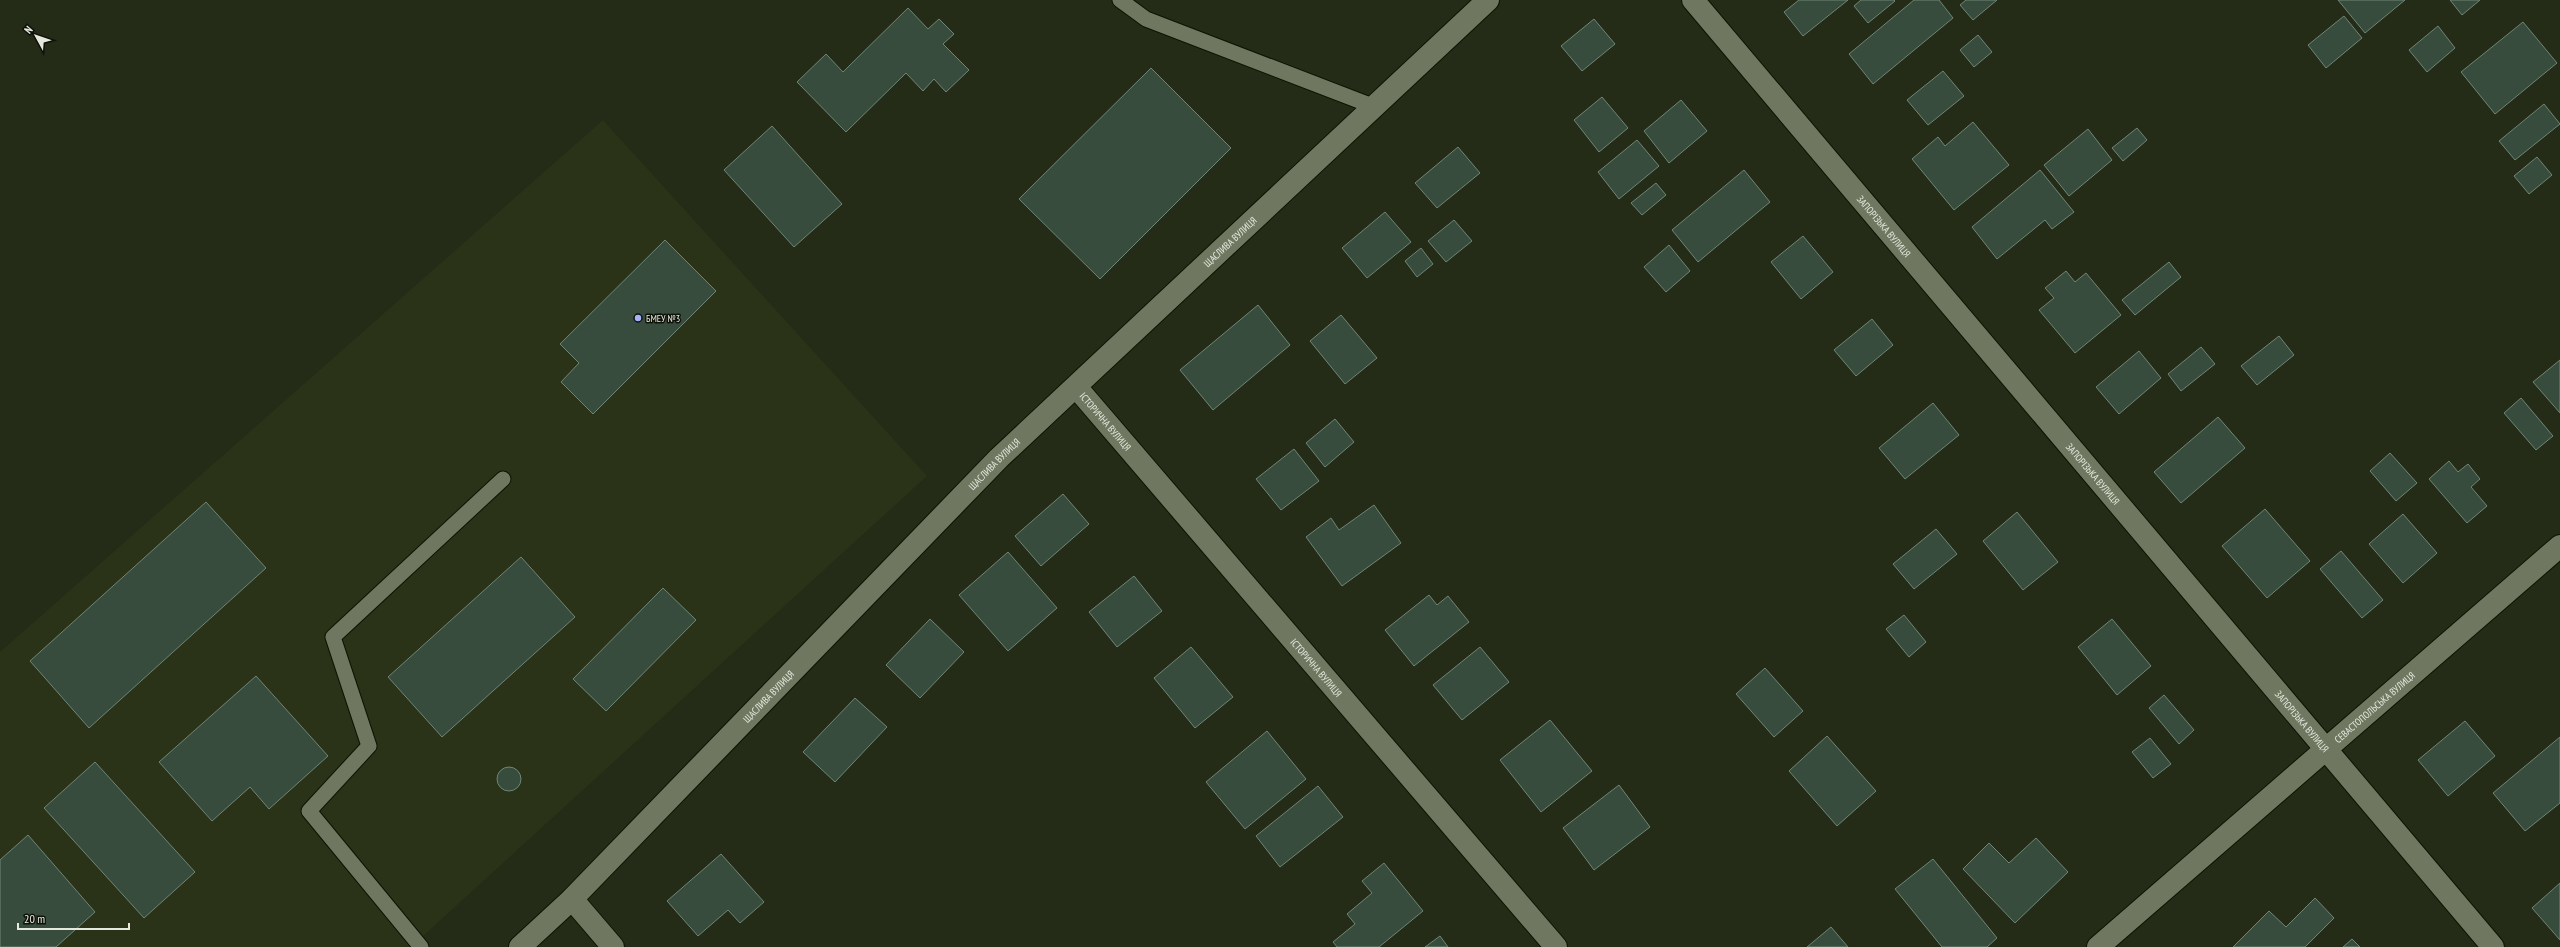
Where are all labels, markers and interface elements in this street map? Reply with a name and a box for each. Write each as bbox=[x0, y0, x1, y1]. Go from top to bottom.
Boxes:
north arrow bbox=[16, 16, 56, 56]
text: N bbox=[21, 23, 36, 36]
street label: ЗАПОРІЗЬКА ВУЛИЦЯ bbox=[1854, 193, 1913, 260]
street label: ЩАСЛИВА ВУЛИЦЯ bbox=[1201, 214, 1259, 270]
place label: БМЕУ №3 bbox=[646, 312, 680, 325]
marker: БМЕУ №3 bbox=[633, 313, 643, 323]
street label: ІСТОРИЧНА ВУЛИЦЯ bbox=[1077, 390, 1134, 454]
street label: ЩАСЛИВА ВУЛИЦЯ bbox=[966, 436, 1023, 493]
street label: ЗАПОРІЗЬКА ВУЛИЦЯ bbox=[2063, 440, 2122, 507]
street label: ІСТОРИЧНА ВУЛИЦЯ bbox=[1287, 636, 1345, 700]
street label: ЩАСЛИВА ВУЛИЦЯ bbox=[740, 668, 797, 726]
street label: СЕВАСТОПОЛЬСЬКА ВУЛИЦЯ bbox=[2332, 669, 2418, 746]
street label: ЗАПОРІЗЬКА ВУЛИЦЯ bbox=[2272, 688, 2332, 755]
scale bar bbox=[18, 905, 129, 931]
text: 20 m bbox=[24, 911, 45, 926]

